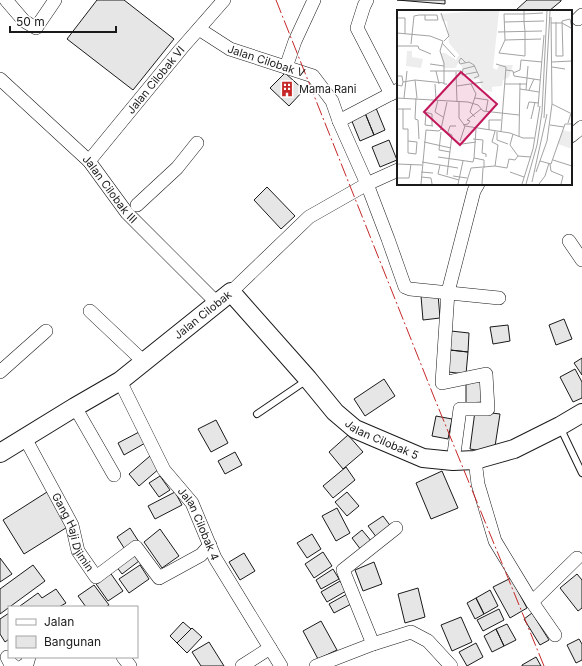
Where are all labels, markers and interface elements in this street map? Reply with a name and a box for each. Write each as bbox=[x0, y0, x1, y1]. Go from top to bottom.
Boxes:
scale bar bbox=[10, 8, 116, 34]
inset map bbox=[397, 10, 572, 185]
text: 50 m bbox=[16, 14, 45, 29]
street label: Jalan Cilobak V bbox=[226, 42, 307, 80]
street label: Jalan Cilobak VI bbox=[124, 43, 188, 117]
building icon: Mama Rani bbox=[278, 80, 296, 98]
place label: Mama Rani bbox=[299, 82, 356, 96]
street label: Jalan Cilobak III bbox=[80, 152, 140, 226]
street label: Jalan Cilobak bbox=[171, 287, 234, 342]
street label: Jalan Cilobak 5 bbox=[342, 416, 421, 462]
street label: Jalan Cilobak 4 bbox=[175, 484, 222, 562]
street label: Gang Haji Djimin bbox=[49, 490, 97, 574]
legend bbox=[8, 606, 138, 658]
text: Jalan bbox=[44, 614, 74, 629]
text: Bangunan bbox=[44, 634, 101, 649]

